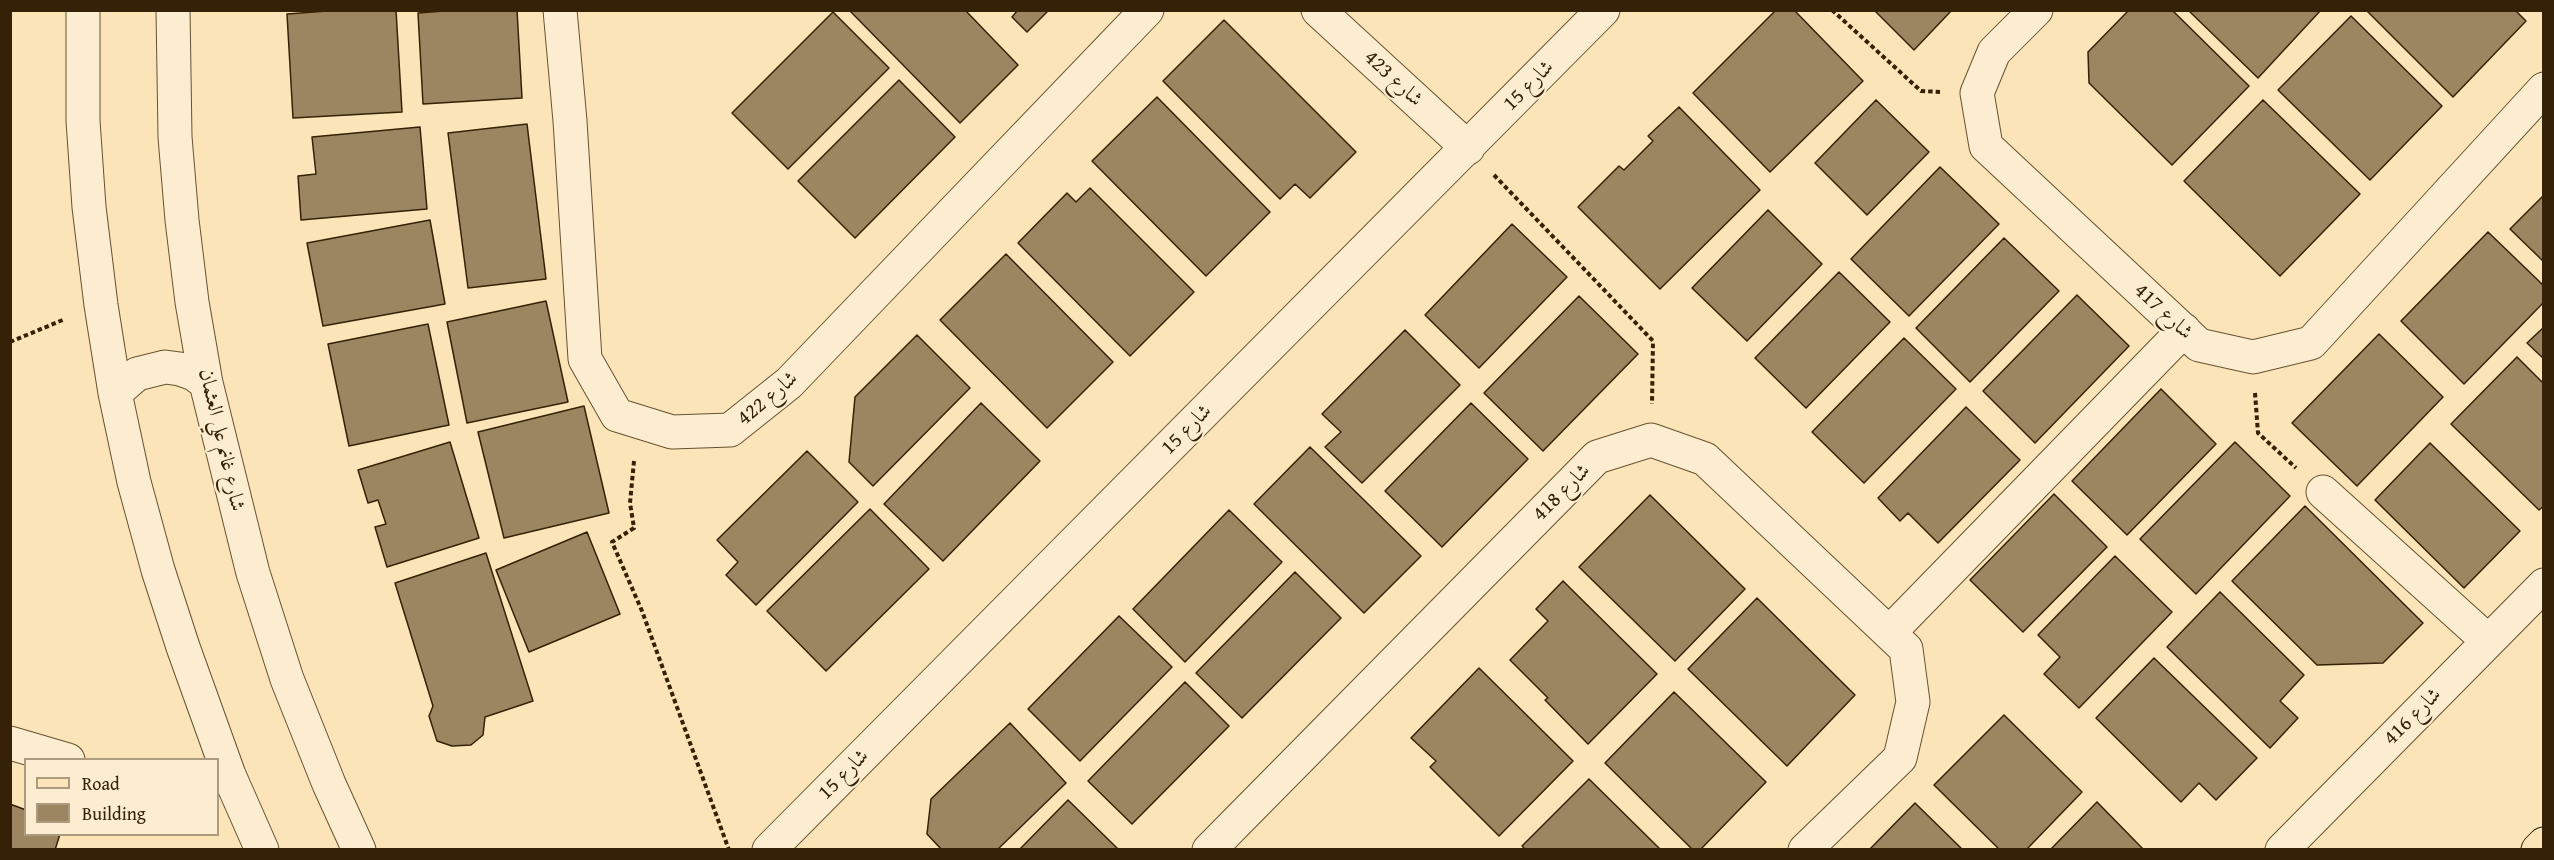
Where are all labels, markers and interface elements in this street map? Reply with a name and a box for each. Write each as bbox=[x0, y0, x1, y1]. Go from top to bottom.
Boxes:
street label: شارع 423 bbox=[1358, 45, 1428, 113]
street label: شارع 15 bbox=[1498, 55, 1560, 117]
street label: شارع 417 bbox=[2128, 278, 2198, 346]
street label: شارع غانم علي العثمان bbox=[192, 366, 250, 514]
street label: شارع 422 bbox=[733, 366, 803, 432]
street label: شارع 15 bbox=[1156, 399, 1218, 461]
street label: شارع 418 bbox=[1528, 459, 1596, 527]
street label: شارع 416 bbox=[2379, 683, 2447, 751]
street label: شارع 15 bbox=[813, 744, 875, 806]
legend bbox=[24, 758, 219, 836]
text: Road bbox=[82, 770, 120, 797]
text: Building bbox=[82, 800, 146, 827]

